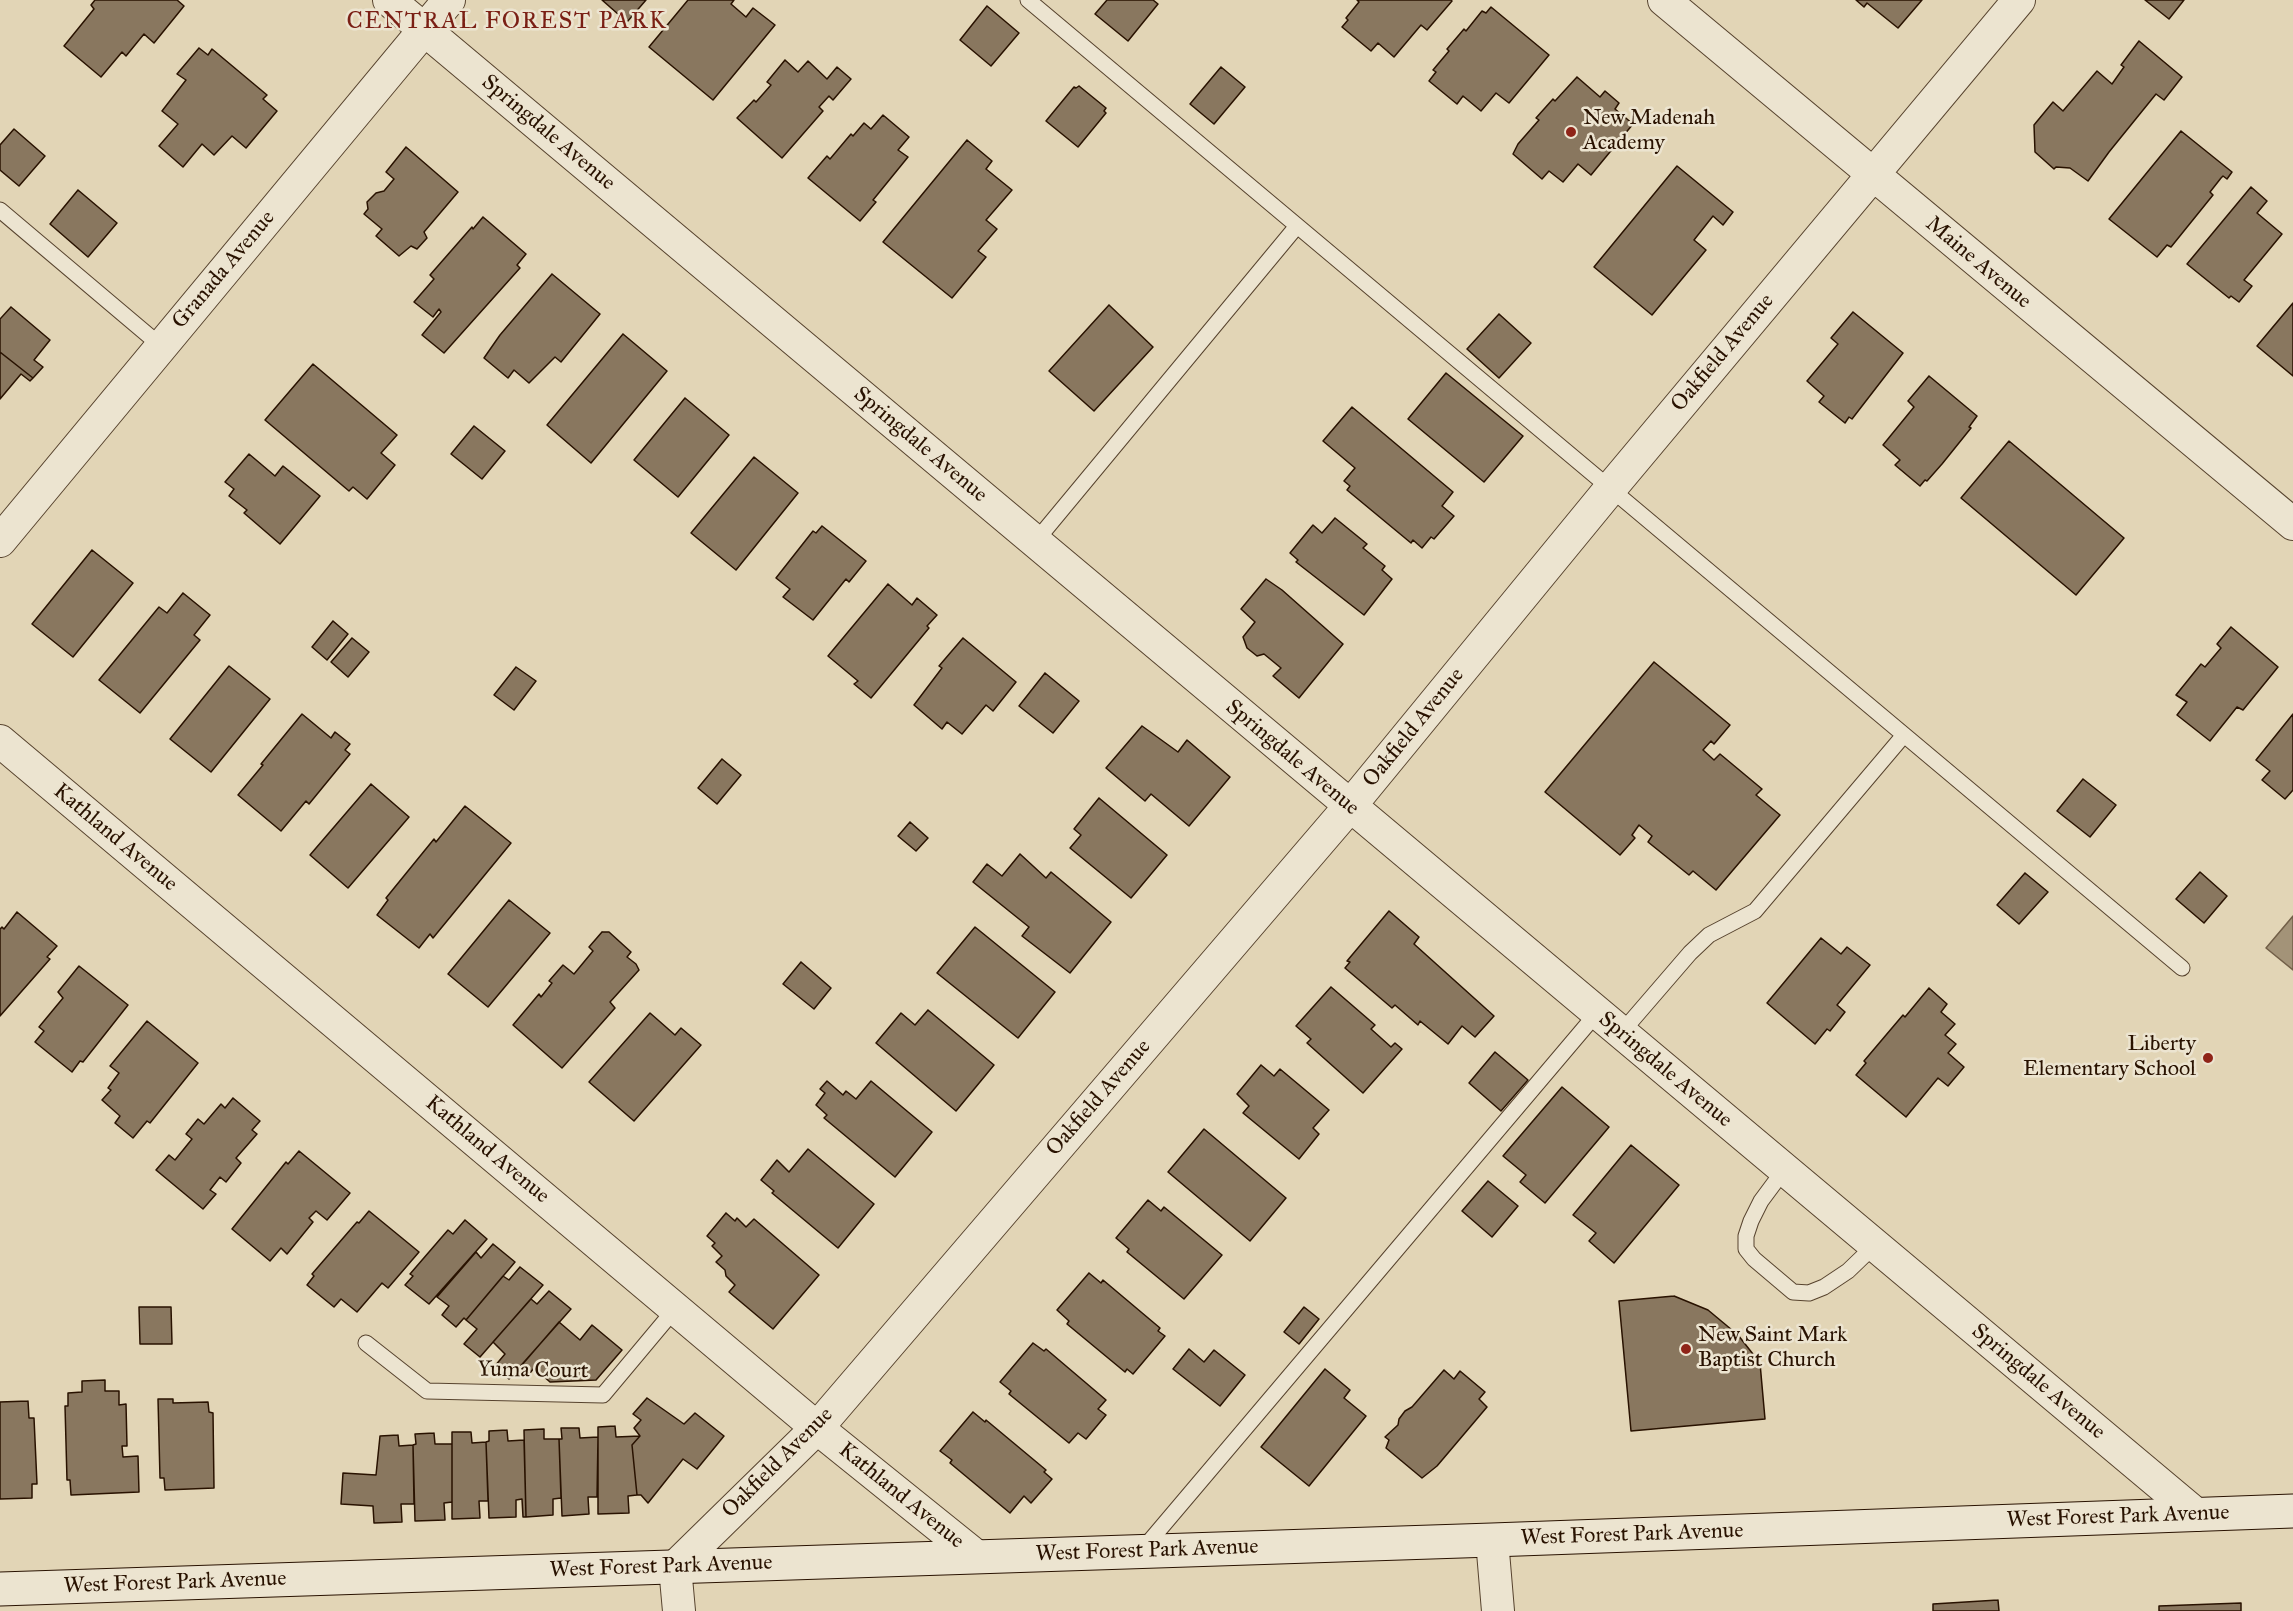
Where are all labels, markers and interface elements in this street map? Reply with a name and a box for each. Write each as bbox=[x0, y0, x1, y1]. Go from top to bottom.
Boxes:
district label: CENTRAL FOREST PARK bbox=[346, 8, 668, 36]
street label: Springdale Avenue bbox=[476, 69, 620, 197]
place label: New Madenah Academy bbox=[1583, 106, 1715, 158]
marker: New Madenah Academy bbox=[1564, 125, 1578, 139]
street label: Granada Avenue bbox=[167, 206, 281, 334]
street label: Maine Avenue bbox=[1920, 211, 2036, 315]
street label: Oakfield Avenue bbox=[1666, 289, 1780, 417]
street label: Springdale Avenue bbox=[848, 381, 992, 509]
street label: Oakfield Avenue bbox=[1358, 663, 1470, 793]
street label: Springdale Avenue bbox=[1220, 694, 1364, 822]
street label: Kathland Avenue bbox=[48, 778, 182, 898]
street label: Springdale Avenue bbox=[1593, 1006, 1737, 1134]
place label: Liberty Elementary School bbox=[2023, 1032, 2196, 1084]
street label: Oakfield Avenue bbox=[1041, 1034, 1157, 1162]
marker: Liberty Elementary School bbox=[2201, 1051, 2215, 1065]
street label: Kathland Avenue bbox=[420, 1090, 554, 1210]
street label: Springdale Avenue bbox=[1966, 1318, 2110, 1446]
place label: New Saint Mark Baptist Church bbox=[1698, 1323, 1847, 1374]
marker: New Saint Mark Baptist Church bbox=[1679, 1342, 1693, 1356]
street label: Yuma Court bbox=[477, 1357, 589, 1385]
street label: Oakfield Avenue bbox=[717, 1402, 839, 1524]
street label: Kathland Avenue bbox=[833, 1437, 969, 1555]
street label: West Forest Park Avenue bbox=[2006, 1500, 2230, 1534]
street label: West Forest Park Avenue bbox=[1520, 1518, 1744, 1552]
street label: West Forest Park Avenue bbox=[1035, 1534, 1259, 1568]
street label: West Forest Park Avenue bbox=[549, 1550, 773, 1584]
street label: West Forest Park Avenue bbox=[63, 1566, 287, 1600]

